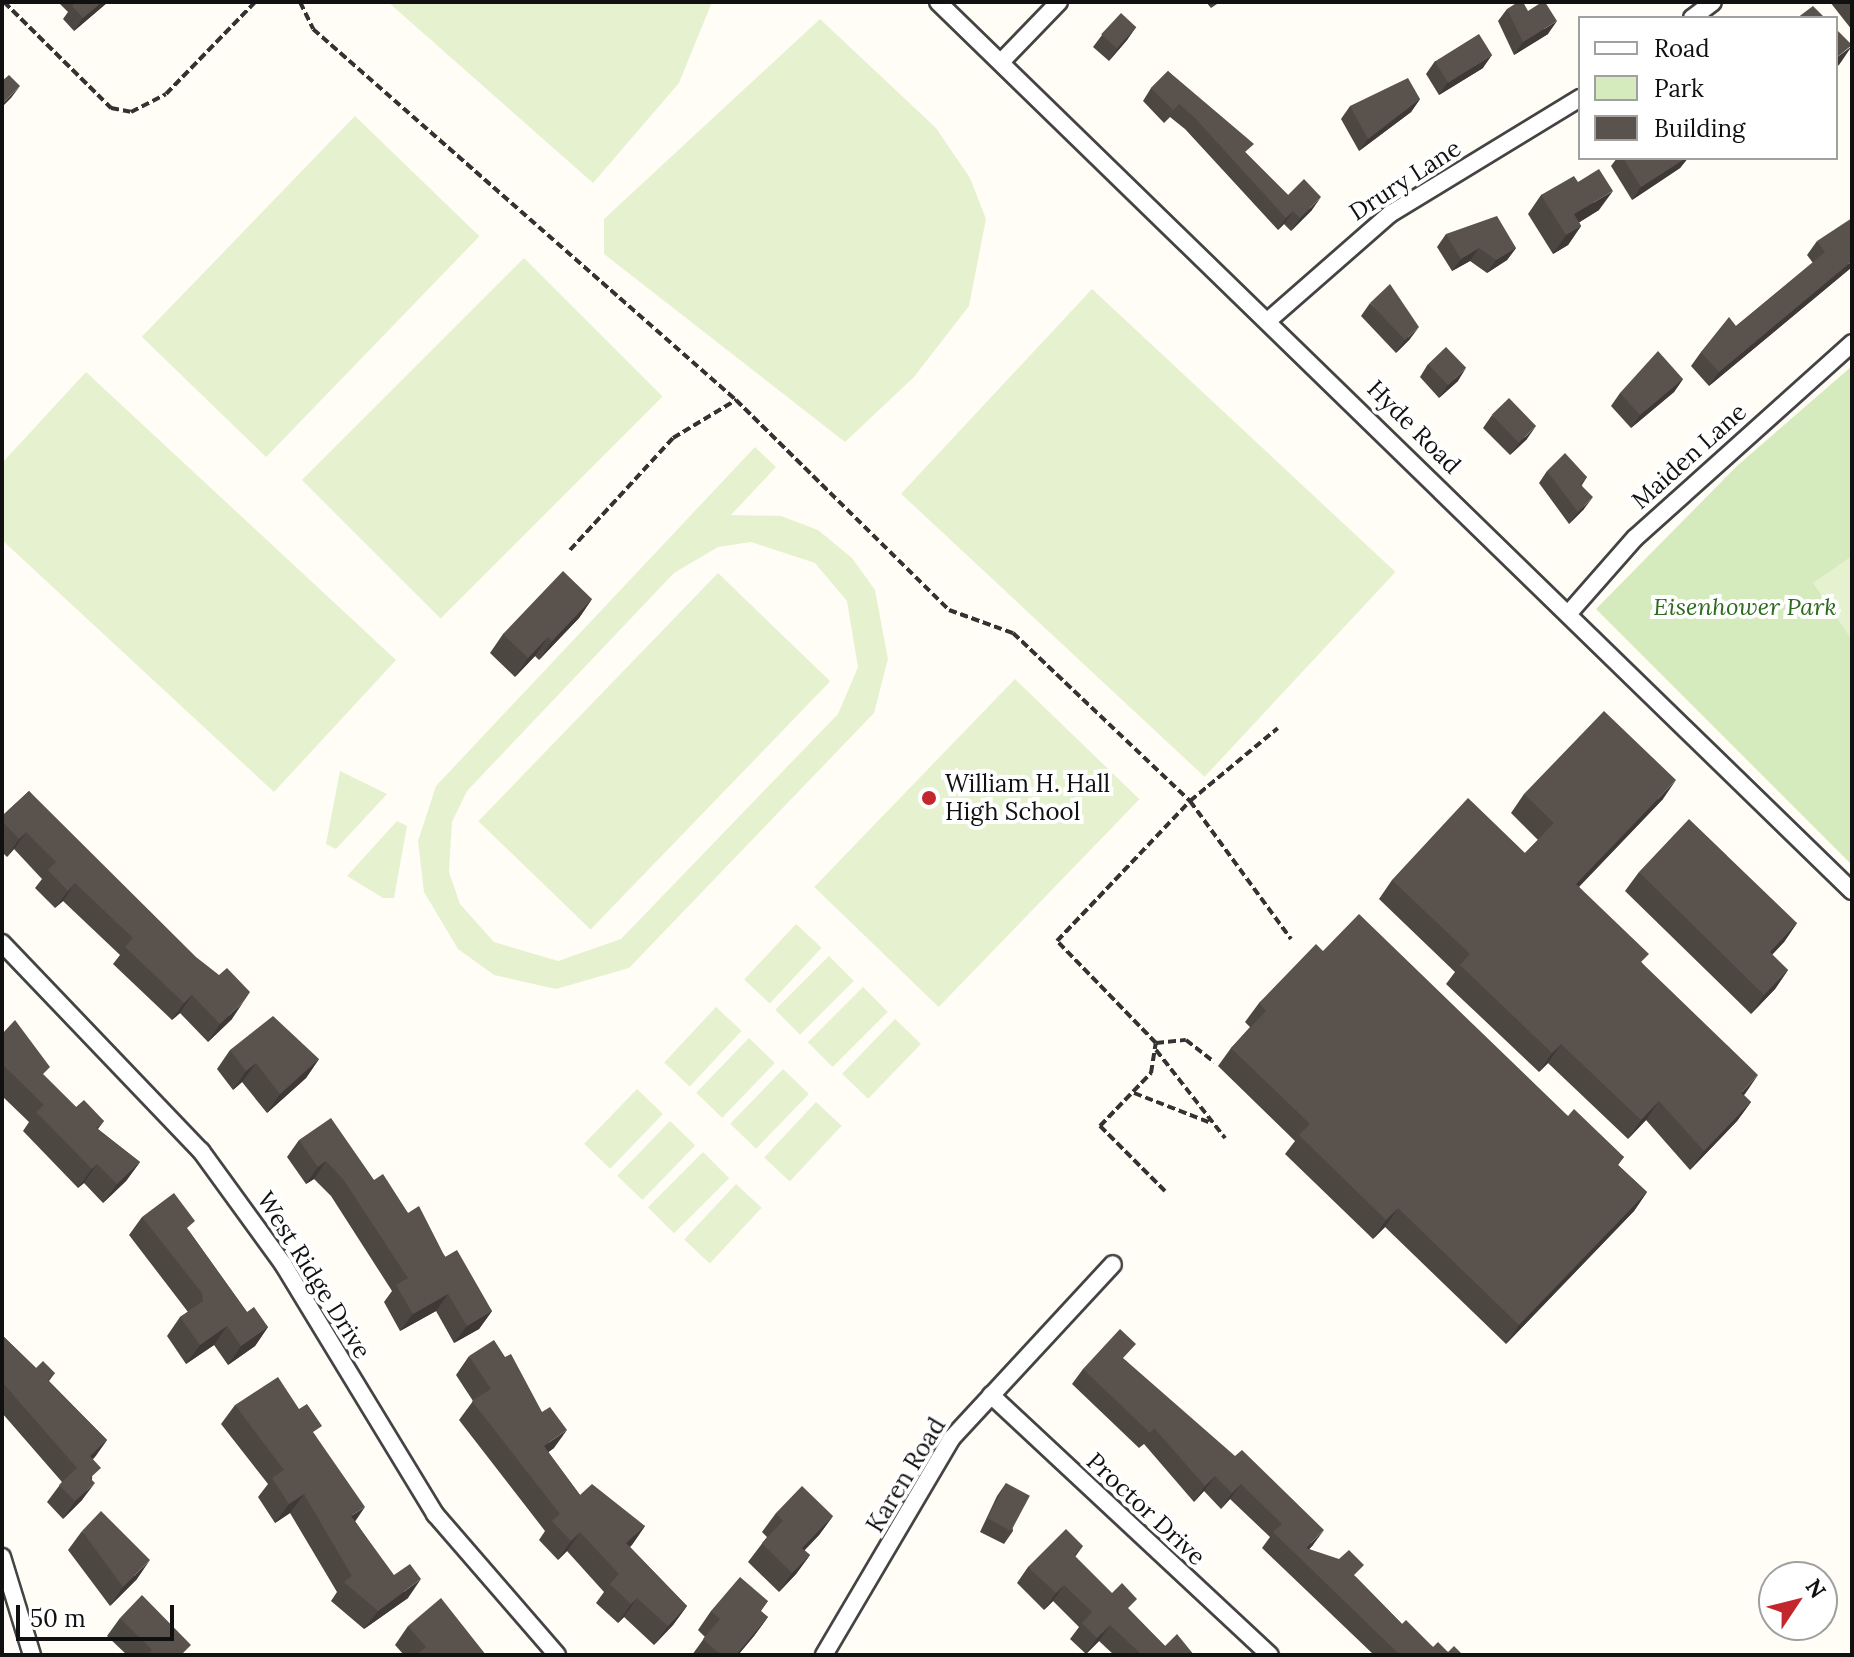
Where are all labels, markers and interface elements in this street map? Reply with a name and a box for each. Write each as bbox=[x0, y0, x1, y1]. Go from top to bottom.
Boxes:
legend bbox=[1578, 16, 1838, 160]
text: Road bbox=[1654, 33, 1710, 64]
text: Park bbox=[1654, 73, 1704, 104]
text: Building bbox=[1654, 113, 1745, 144]
street label: Drury Lane bbox=[1344, 133, 1466, 227]
street label: Hyde Road bbox=[1361, 374, 1467, 480]
street label: Maiden Lane bbox=[1626, 397, 1752, 515]
park label: Eisenhower Park bbox=[1653, 593, 1837, 621]
place label: William H. Hall High School bbox=[945, 770, 1110, 826]
marker: William H. Hall High School bbox=[920, 789, 938, 807]
street label: West Ridge Drive bbox=[251, 1186, 377, 1364]
street label: Karen Road bbox=[861, 1412, 951, 1538]
street label: Proctor Drive bbox=[1081, 1447, 1211, 1571]
north arrow bbox=[1758, 1561, 1838, 1641]
text: N bbox=[1800, 1573, 1832, 1603]
scale bar bbox=[20, 1589, 178, 1639]
text: 50 m bbox=[30, 1603, 86, 1634]

